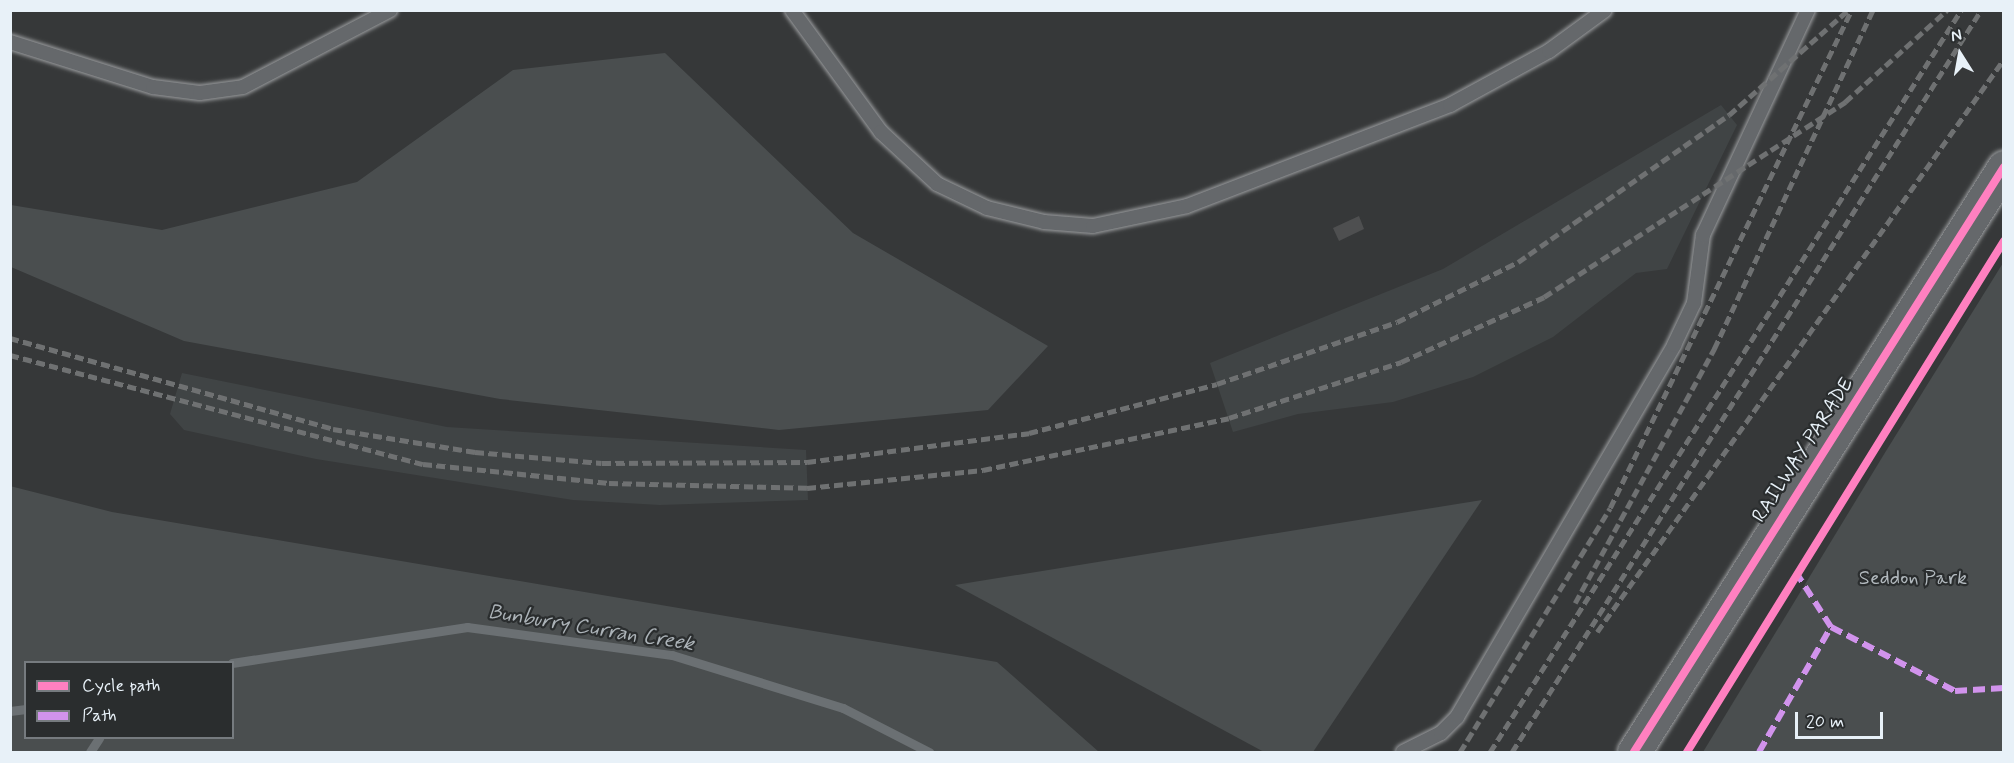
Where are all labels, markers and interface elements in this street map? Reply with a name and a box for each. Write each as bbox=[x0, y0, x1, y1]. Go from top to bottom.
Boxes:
north arrow bbox=[1930, 24, 1990, 84]
text: N bbox=[1949, 25, 1964, 47]
street label: RAILWAY PARADE bbox=[1747, 373, 1859, 527]
park label: Seddon Park bbox=[1861, 566, 1965, 590]
water label: Bunburry Curran Creek bbox=[486, 599, 696, 657]
legend bbox=[24, 661, 234, 739]
text: Cycle path bbox=[82, 674, 160, 698]
scale bar bbox=[1798, 700, 1886, 738]
text: Path bbox=[82, 704, 117, 728]
text: 20 m bbox=[1806, 710, 1844, 734]

